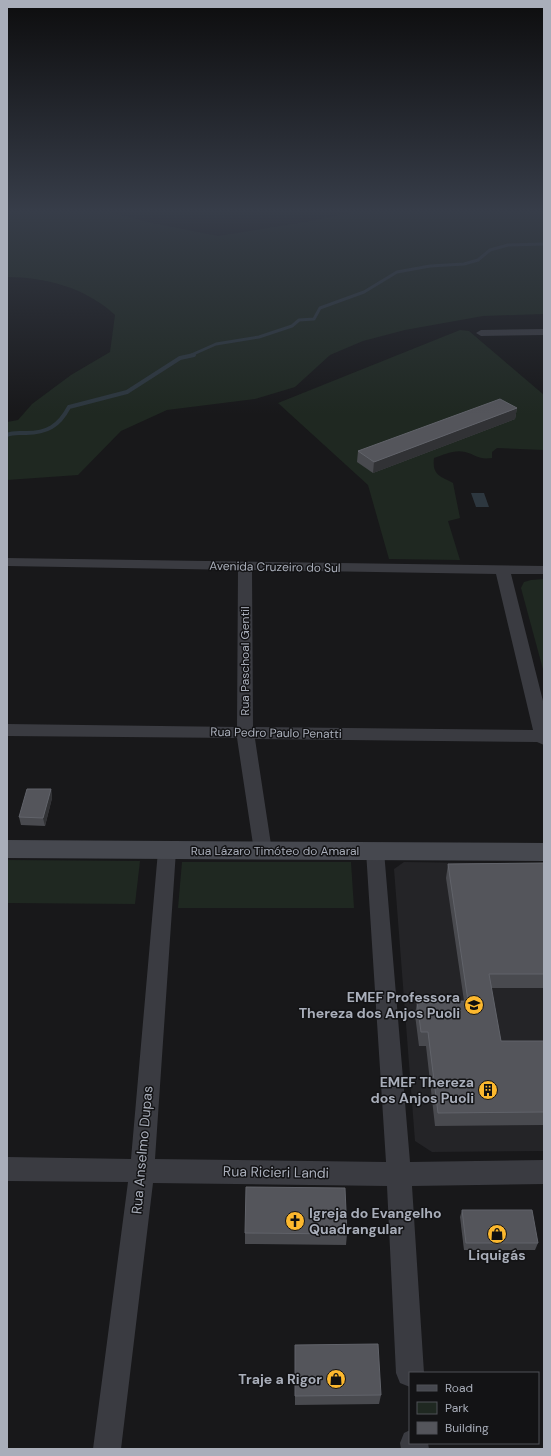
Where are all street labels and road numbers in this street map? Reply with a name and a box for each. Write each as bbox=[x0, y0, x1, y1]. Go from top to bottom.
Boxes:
street label: Avenida Cruzeiro do Sul bbox=[209, 558, 341, 576]
street label: Rua Paschoal Gentil bbox=[237, 606, 253, 716]
street label: Rua Pedro Paulo Penatti bbox=[210, 724, 342, 742]
street label: Rua Lázaro Timóteo do Amaral bbox=[191, 843, 359, 859]
street label: Rua Anselmo Dupas bbox=[127, 1085, 157, 1215]
street label: Rua Ricieri Landi bbox=[223, 1162, 329, 1182]

